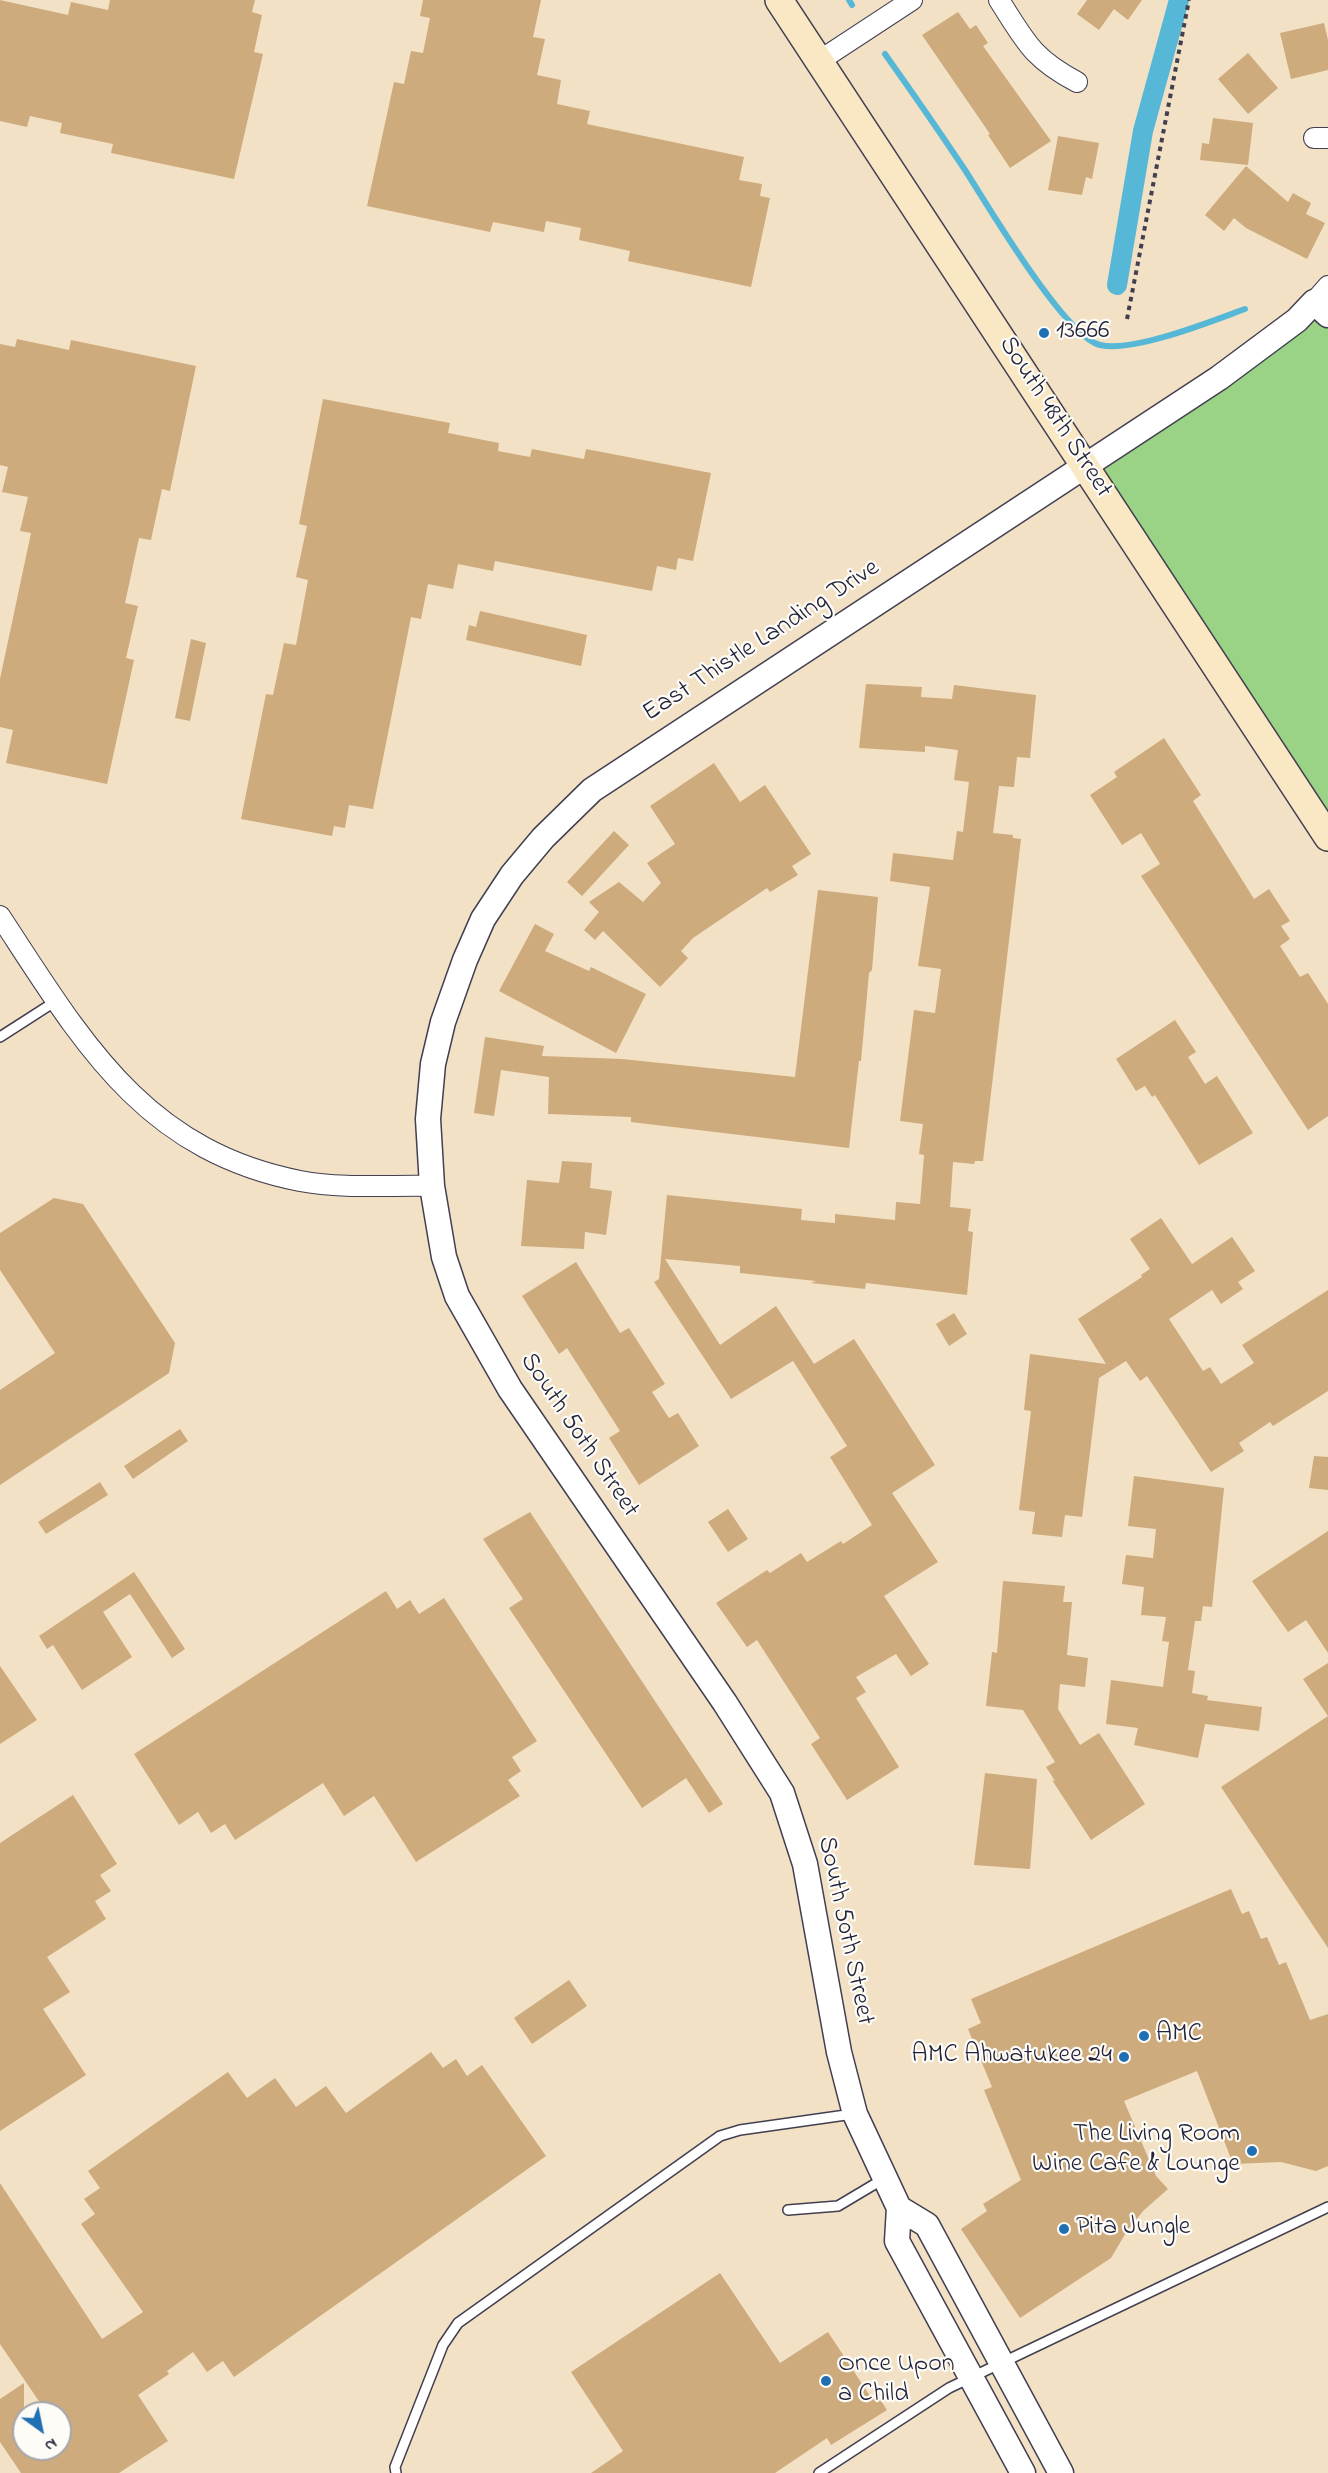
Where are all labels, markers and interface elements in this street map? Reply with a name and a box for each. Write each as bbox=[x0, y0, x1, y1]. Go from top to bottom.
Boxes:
place label: 13666 bbox=[1056, 317, 1109, 349]
marker: 13666 bbox=[1037, 326, 1051, 340]
street label: South 48th Street bbox=[990, 331, 1118, 505]
street label: East Thistle Landing Drive bbox=[638, 554, 886, 730]
street label: South 50th Street bbox=[511, 1348, 645, 1524]
street label: South 50th Street bbox=[809, 1834, 879, 2028]
place label: AMC bbox=[1156, 2020, 1202, 2052]
marker: AMC bbox=[1137, 2029, 1151, 2043]
place label: AMC Ahwatukee 24 bbox=[912, 2041, 1112, 2073]
marker: AMC Ahwatukee 24 bbox=[1117, 2050, 1131, 2064]
place label: The Living Room Wine Cafe & Lounge bbox=[1032, 2120, 1240, 2182]
marker: The Living Room Wine Cafe & Lounge bbox=[1245, 2144, 1259, 2158]
place label: Pita Jungle bbox=[1076, 2213, 1190, 2245]
marker: Pita Jungle bbox=[1057, 2222, 1071, 2236]
place label: Once Upon a Child bbox=[838, 2350, 955, 2412]
marker: Once Upon a Child bbox=[819, 2374, 833, 2388]
north arrow bbox=[12, 2401, 72, 2461]
text: N bbox=[40, 2431, 62, 2457]

